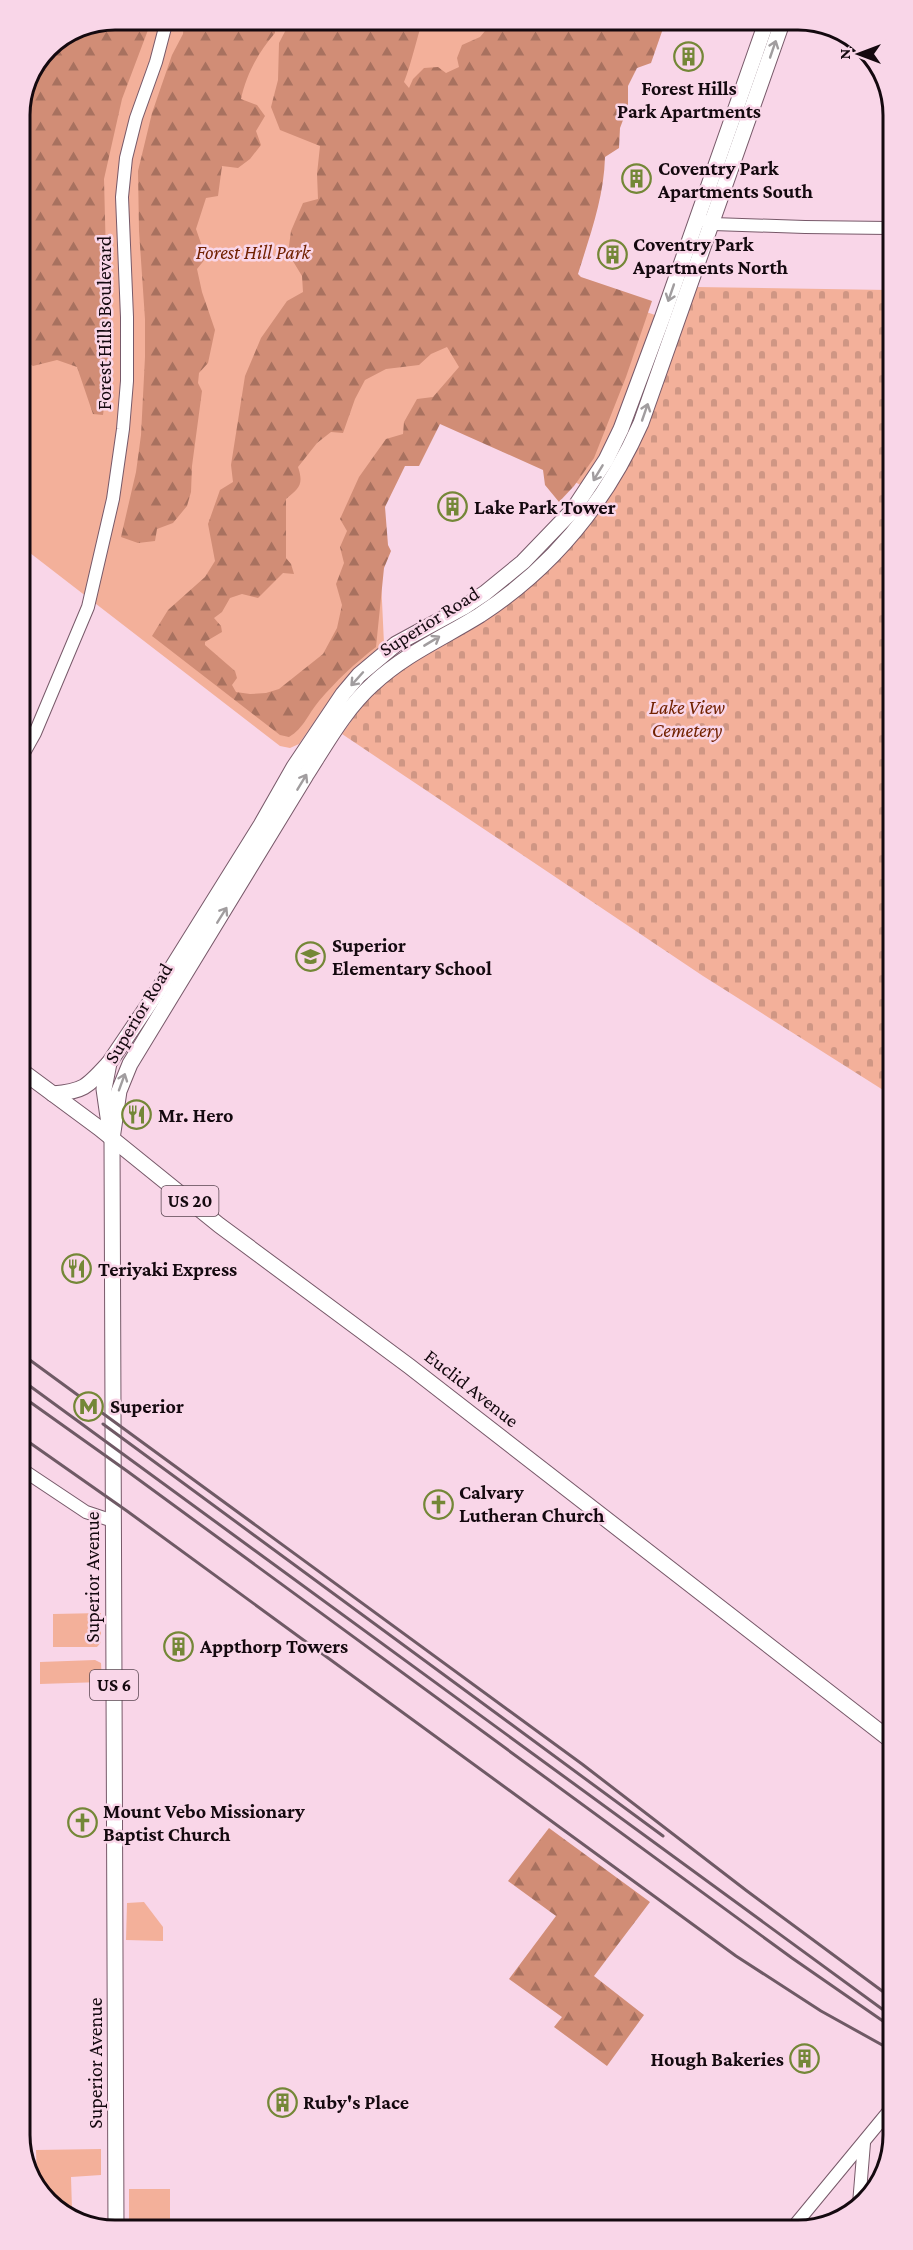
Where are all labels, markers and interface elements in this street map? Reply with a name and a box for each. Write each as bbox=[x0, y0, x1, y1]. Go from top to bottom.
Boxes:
north arrow bbox=[829, 24, 889, 84]
one-way arrow bbox=[768, 40, 779, 59]
building icon: Forest Hills Park Apartments bbox=[673, 41, 705, 73]
text: N bbox=[836, 48, 853, 59]
place label: Forest Hills Park Apartments bbox=[617, 77, 761, 122]
place label: Coventry Park Apartments South bbox=[657, 157, 814, 202]
building icon: Coventry Park Apartments South bbox=[621, 163, 653, 195]
place label: Coventry Park Apartments North bbox=[632, 233, 789, 278]
street label: Forest Hills Boulevard bbox=[93, 235, 115, 410]
building icon: Coventry Park Apartments North bbox=[596, 239, 628, 271]
park label: Forest Hill Park bbox=[196, 241, 312, 263]
one-way arrow bbox=[664, 283, 675, 302]
one-way arrow bbox=[641, 403, 652, 421]
one-way arrow bbox=[591, 464, 603, 481]
building icon: Lake Park Tower bbox=[437, 491, 469, 523]
place label: Lake Park Tower bbox=[474, 496, 616, 518]
street label: Superior Road bbox=[375, 582, 484, 661]
one-way arrow bbox=[423, 635, 440, 647]
one-way arrow bbox=[350, 671, 364, 686]
park label: Lake View Cemetery bbox=[649, 696, 725, 742]
one-way arrow bbox=[296, 774, 308, 791]
one-way arrow bbox=[216, 906, 229, 923]
place label: Superior Elementary School bbox=[332, 934, 492, 979]
school or university icon: Superior Elementary School bbox=[295, 940, 327, 972]
street label: Superior Road bbox=[99, 959, 178, 1068]
one-way arrow bbox=[118, 1073, 129, 1092]
restaurant icon: Mr. Hero bbox=[121, 1099, 153, 1131]
place label: Mr. Hero bbox=[158, 1104, 233, 1126]
road number: US 20 bbox=[162, 1186, 219, 1216]
restaurant icon: Teriyaki Express bbox=[61, 1253, 93, 1285]
place label: Teriyaki Express bbox=[98, 1258, 237, 1280]
street label: Euclid Avenue bbox=[421, 1344, 524, 1432]
metro station icon: Superior bbox=[73, 1390, 105, 1422]
place label: Superior bbox=[110, 1395, 184, 1417]
place label: Calvary Lutheran Church bbox=[459, 1481, 605, 1526]
church icon: Calvary Lutheran Church bbox=[422, 1488, 454, 1520]
street label: Superior Avenue bbox=[81, 1511, 104, 1643]
building icon: Appthorp Towers bbox=[163, 1630, 195, 1662]
place label: Appthorp Towers bbox=[199, 1635, 348, 1657]
road number: US 6 bbox=[90, 1670, 138, 1700]
place label: Mount Vebo Missionary Baptist Church bbox=[103, 1800, 305, 1845]
church icon: Mount Vebo Missionary Baptist Church bbox=[66, 1807, 98, 1839]
street label: Superior Avenue bbox=[84, 1997, 107, 2129]
building icon: Hough Bakeries bbox=[789, 2043, 821, 2075]
place label: Hough Bakeries bbox=[650, 2048, 784, 2070]
building icon: Ruby's Place bbox=[266, 2086, 298, 2118]
place label: Ruby's Place bbox=[303, 2091, 409, 2113]

